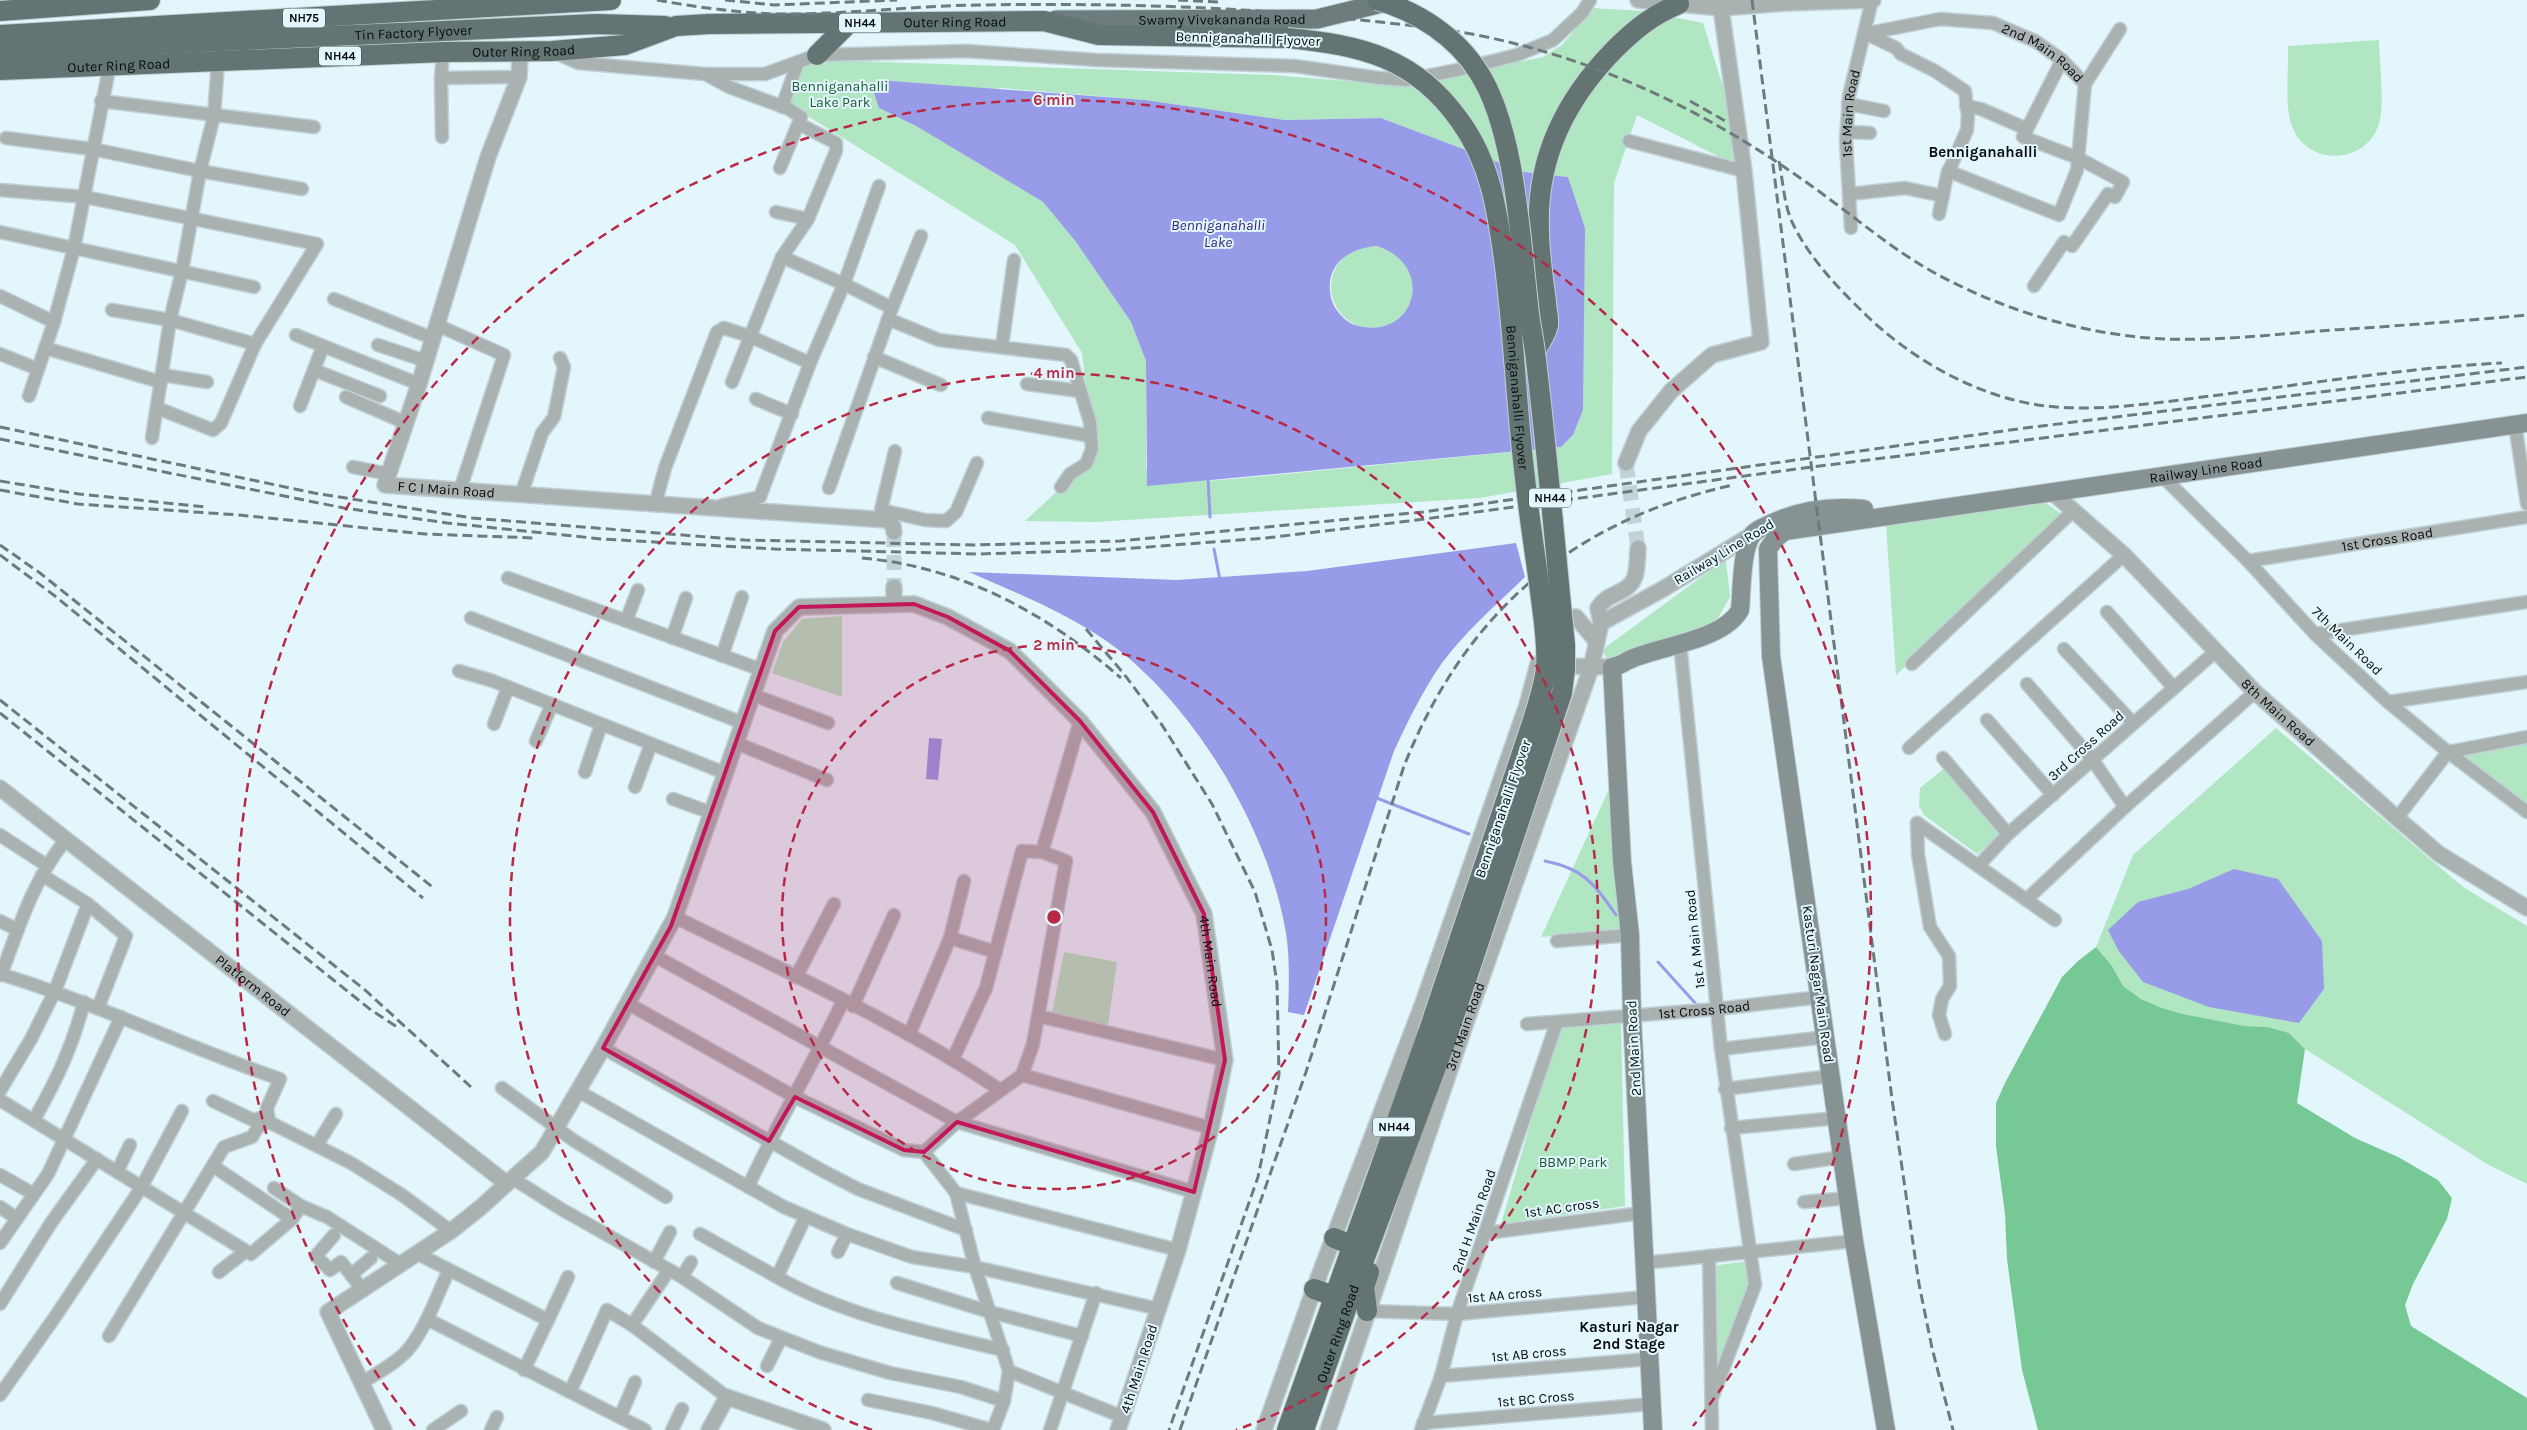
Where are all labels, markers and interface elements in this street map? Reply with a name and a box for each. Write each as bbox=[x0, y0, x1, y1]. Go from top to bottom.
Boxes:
road number: NH75 bbox=[283, 8, 325, 28]
street label: Swamy Vivekananda Road bbox=[1138, 11, 1306, 28]
road number: NH44 bbox=[839, 13, 881, 32]
street label: Outer Ring Road bbox=[903, 13, 1007, 31]
street label: 2nd Main Road bbox=[1999, 19, 2087, 86]
street label: Tin Factory Flyover bbox=[354, 21, 474, 43]
street label: Benniganahalli Flyover bbox=[1175, 28, 1322, 50]
street label: Outer Ring Road bbox=[472, 41, 576, 60]
road number: NH44 bbox=[319, 46, 361, 66]
street label: Outer Ring Road bbox=[67, 55, 171, 76]
street label: 1st Main Road bbox=[1837, 68, 1864, 158]
park label: Benniganahalli Lake Park bbox=[792, 78, 888, 111]
text: 6 min bbox=[1033, 91, 1075, 109]
district label: Benniganahalli bbox=[1928, 143, 2038, 161]
water label: Benniganahalli Lake bbox=[1171, 216, 1265, 251]
street label: Benniganahalli Flyover bbox=[1503, 324, 1533, 472]
text: 4 min bbox=[1033, 364, 1075, 382]
street label: Railway Line Road bbox=[2148, 453, 2264, 486]
street label: F C I Main Road bbox=[397, 477, 496, 501]
road number: NH44 bbox=[1529, 488, 1571, 508]
street label: Railway Line Road bbox=[1671, 515, 1777, 589]
street label: 1st Cross Road bbox=[2340, 523, 2434, 555]
street label: 7th Main Road bbox=[2308, 603, 2386, 679]
text: 2 min bbox=[1033, 636, 1075, 654]
street label: 8th Main Road bbox=[2238, 675, 2319, 750]
street label: 3rd Cross Road bbox=[2044, 707, 2128, 785]
street label: Benniganahalli Flyover bbox=[1471, 737, 1535, 880]
street label: 1st A Main Road bbox=[1681, 889, 1709, 989]
street label: Kasturi Nagar Main Road bbox=[1799, 904, 1837, 1064]
centre of rings bbox=[1045, 908, 1063, 926]
street label: 4th Main Road bbox=[1196, 914, 1226, 1008]
street label: Platform Road bbox=[212, 951, 294, 1020]
street label: 3rd Main Road bbox=[1442, 980, 1488, 1073]
street label: 1st Cross Road bbox=[1658, 997, 1751, 1022]
street label: 2nd Main Road bbox=[1623, 1000, 1645, 1096]
road number: NH44 bbox=[1373, 1118, 1415, 1136]
park label: BBMP Park bbox=[1539, 1154, 1607, 1171]
street label: 2nd H Main Road bbox=[1448, 1167, 1500, 1275]
street label: 1st AC cross bbox=[1524, 1194, 1600, 1222]
street label: Outer Ring Road bbox=[1313, 1282, 1363, 1385]
street label: 1st AA cross bbox=[1467, 1283, 1543, 1307]
district label: Kasturi Nagar 2nd Stage bbox=[1579, 1318, 1679, 1353]
street label: 4th Main Road bbox=[1117, 1322, 1161, 1416]
street label: 1st AB cross bbox=[1491, 1342, 1567, 1366]
street label: 1st BC Cross bbox=[1497, 1387, 1575, 1411]

